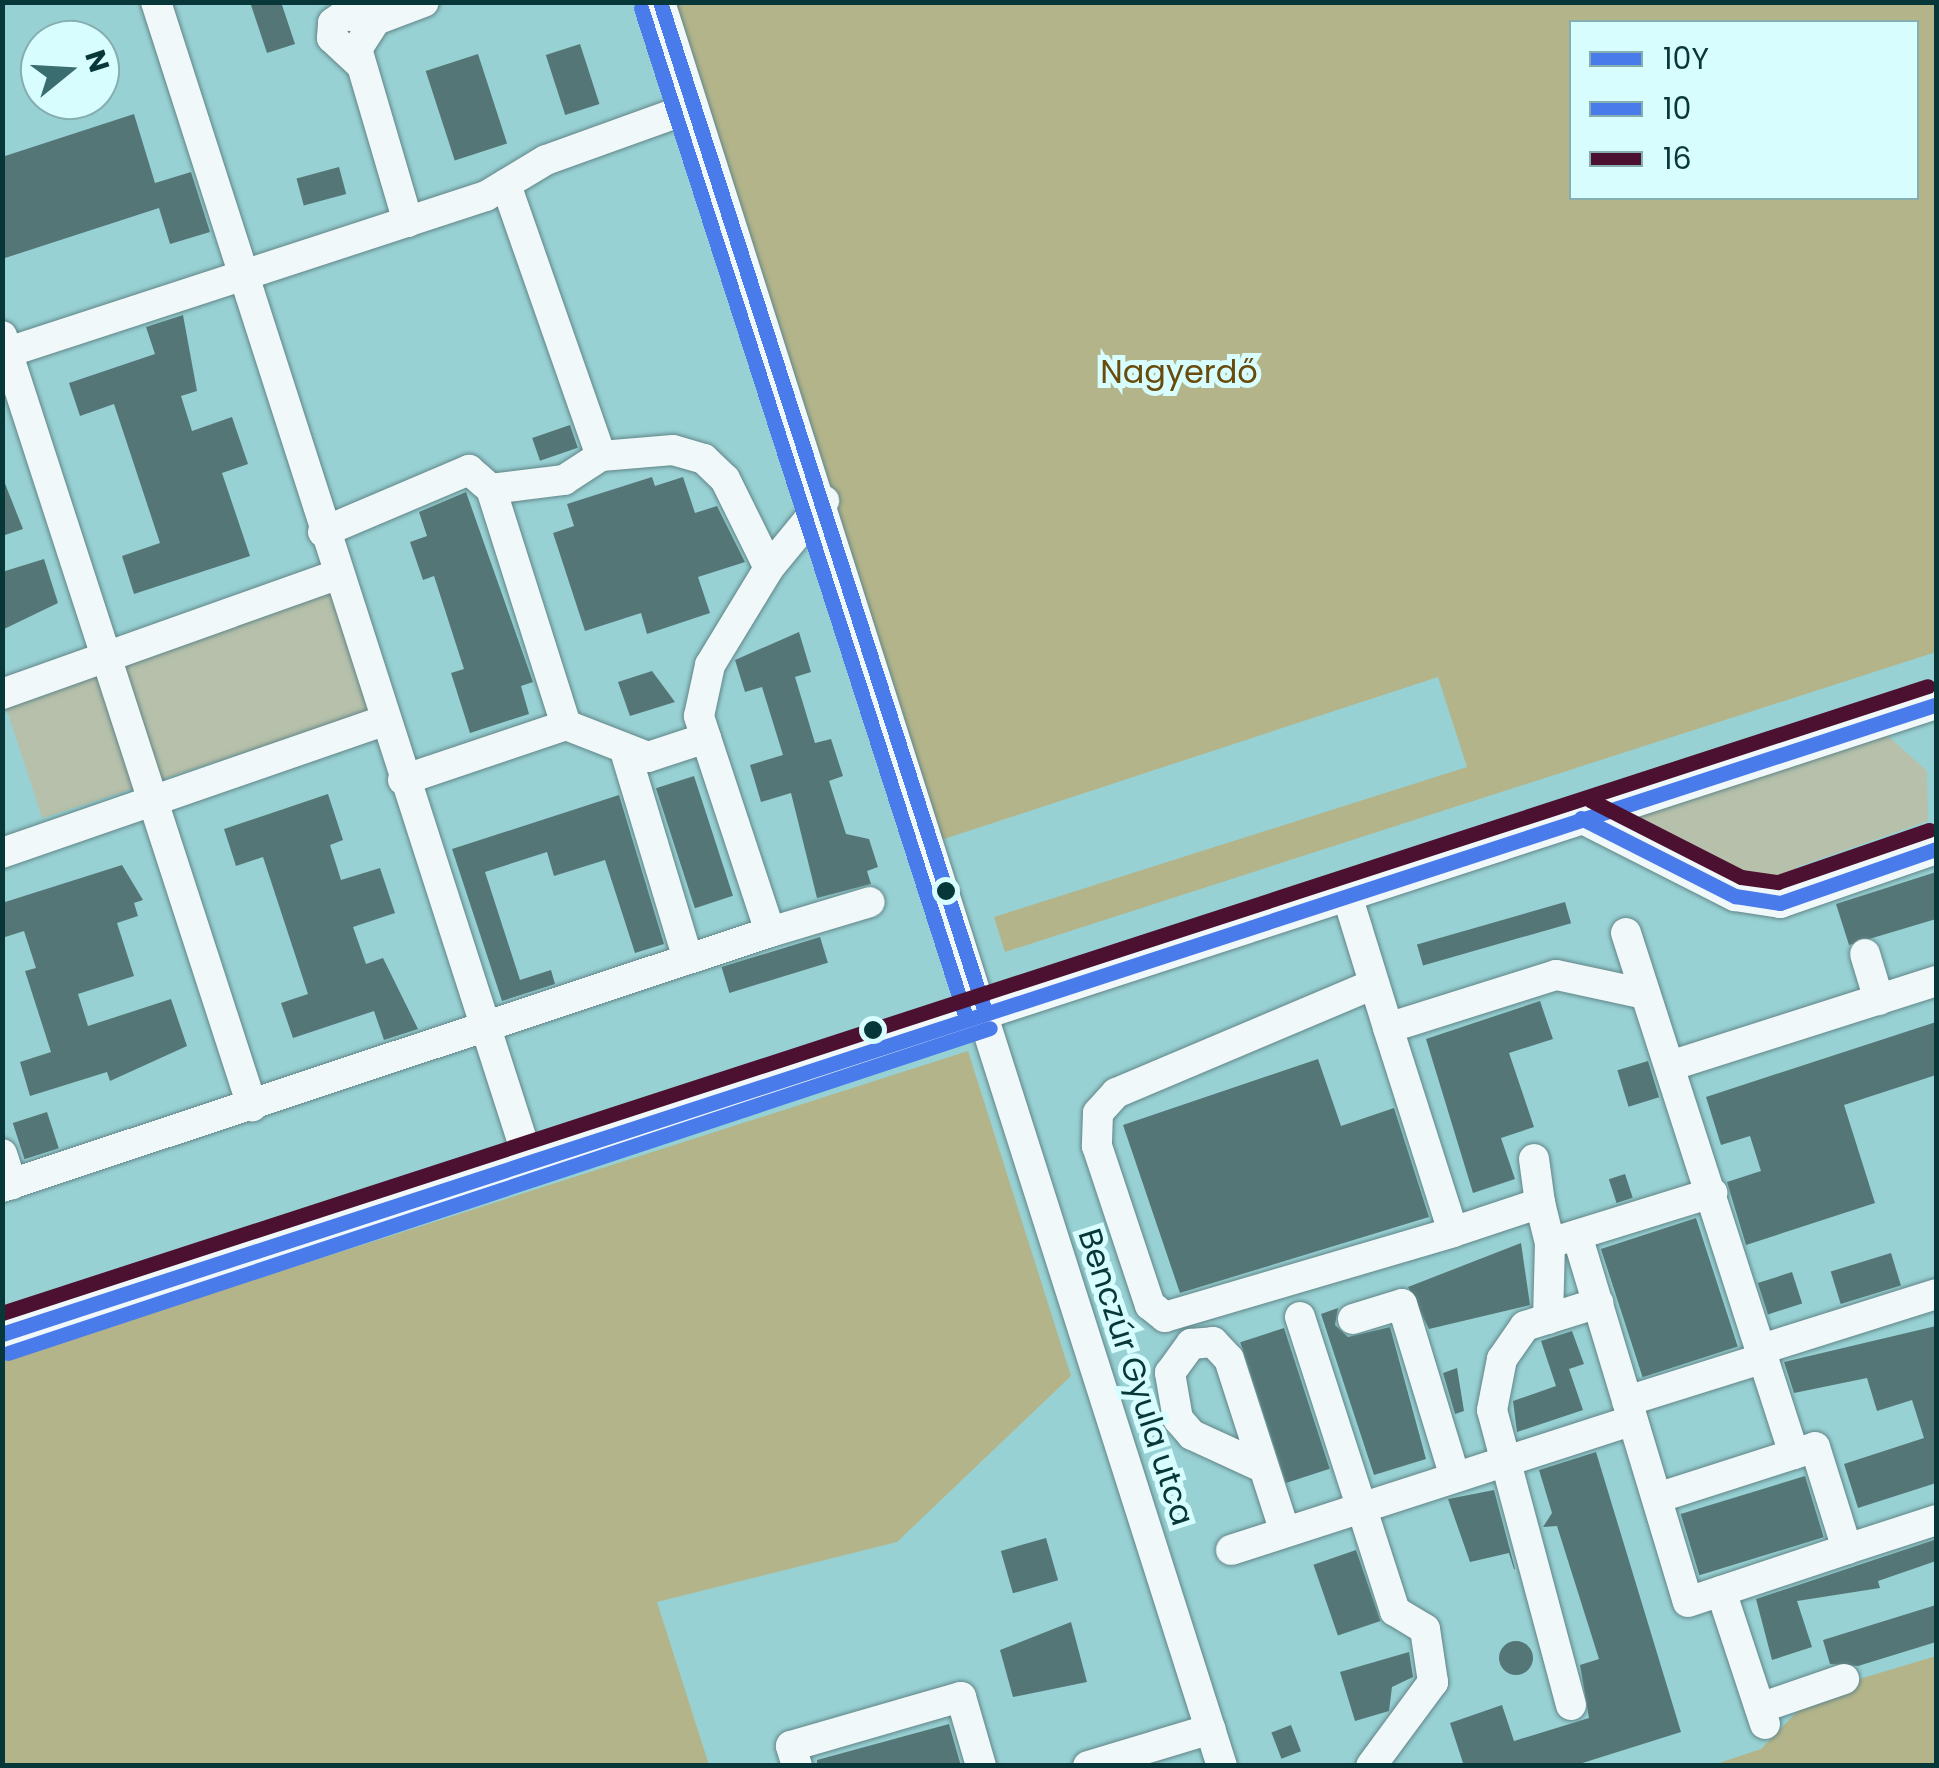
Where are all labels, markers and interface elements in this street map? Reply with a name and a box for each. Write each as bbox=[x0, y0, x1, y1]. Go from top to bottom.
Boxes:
north arrow bbox=[20, 20, 120, 120]
legend bbox=[1569, 20, 1919, 200]
text: 10Y bbox=[1663, 37, 1709, 80]
text: N bbox=[75, 45, 119, 77]
text: 10 bbox=[1663, 87, 1691, 130]
text: 16 bbox=[1663, 137, 1692, 180]
park label: Nagyerdő bbox=[1100, 353, 1258, 391]
unlabelled marker bbox=[936, 881, 956, 901]
unlabelled marker bbox=[863, 1020, 883, 1040]
street label: Benczúr Gyula utca bbox=[1070, 1224, 1202, 1530]

